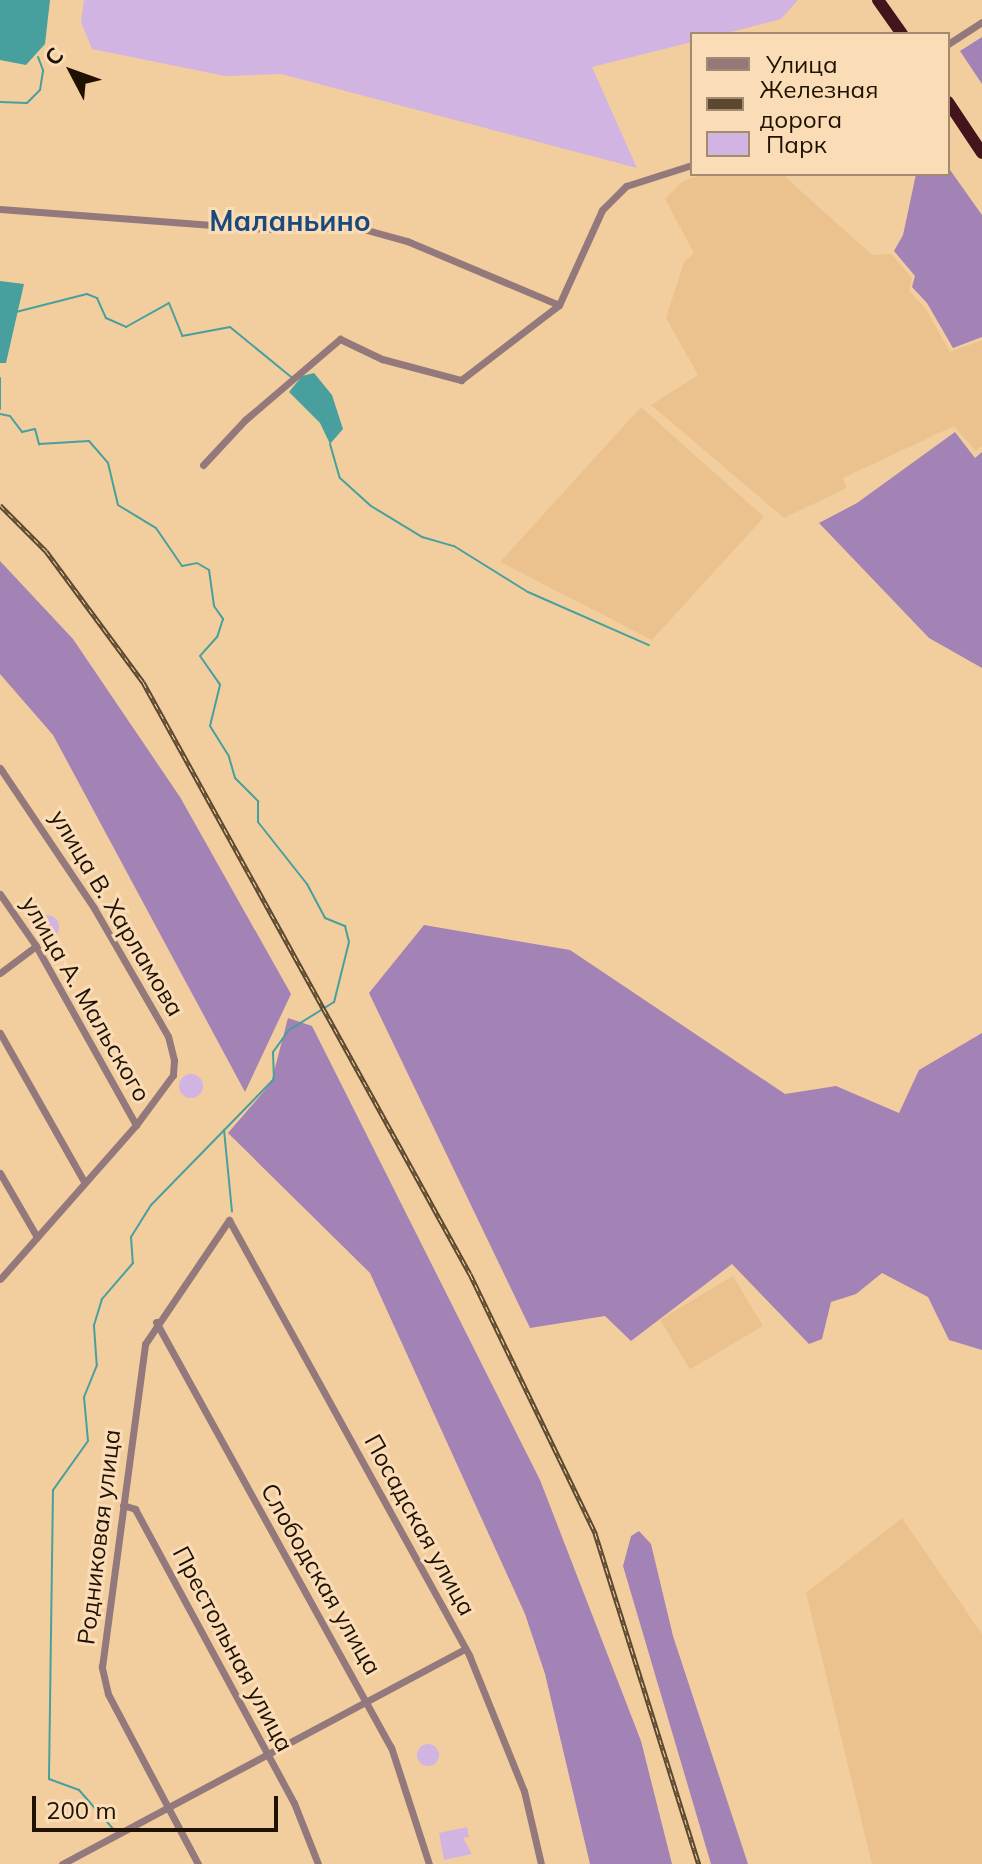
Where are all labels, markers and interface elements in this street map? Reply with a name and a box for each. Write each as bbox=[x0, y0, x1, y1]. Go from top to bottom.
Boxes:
north arrow bbox=[32, 32, 112, 112]
legend bbox=[690, 32, 950, 176]
text: С bbox=[38, 41, 69, 71]
text: Улица bbox=[766, 49, 838, 79]
text: Железная дорога bbox=[760, 74, 878, 134]
text: Парк bbox=[766, 129, 827, 159]
district label: Маланьино bbox=[209, 204, 371, 238]
street label: улица В. Харламова bbox=[44, 805, 190, 1021]
street label: улица А. Мальского bbox=[15, 891, 157, 1107]
street label: Родниковая улица bbox=[72, 1428, 126, 1646]
street label: Посадская улица bbox=[358, 1429, 482, 1621]
street label: Слободская улица bbox=[255, 1478, 387, 1680]
street label: Престольная улица bbox=[167, 1541, 299, 1757]
scale bar bbox=[36, 1780, 282, 1830]
text: 200 m bbox=[46, 1795, 117, 1825]

